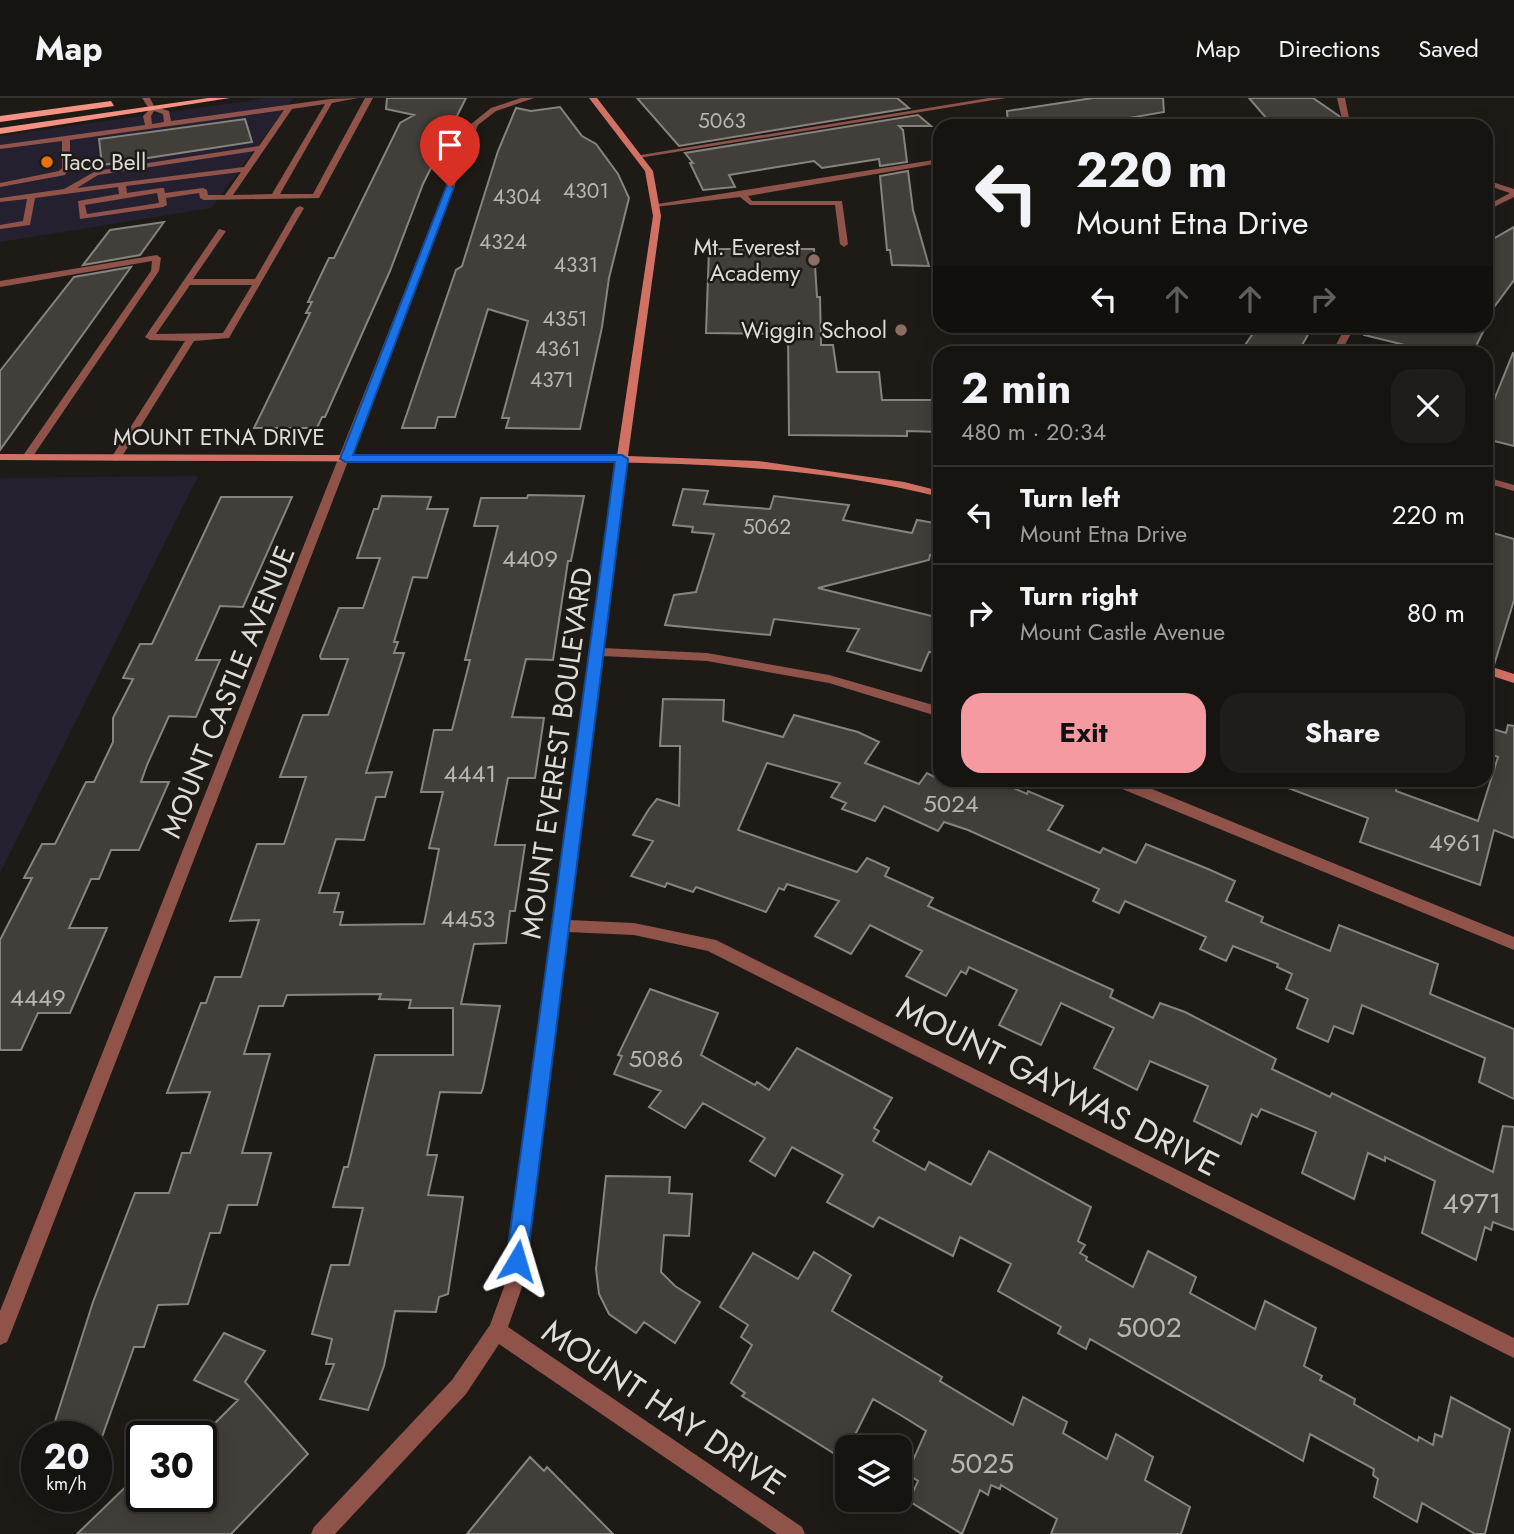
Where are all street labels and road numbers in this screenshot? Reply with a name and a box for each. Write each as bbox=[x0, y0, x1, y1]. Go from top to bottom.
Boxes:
street label: MOUNT ETNA DRIVE bbox=[113, 420, 325, 454]
street label: MOUNT CASTLE AVENUE bbox=[151, 540, 305, 844]
street label: MOUNT EVEREST BOULEVARD bbox=[511, 565, 603, 941]
street label: MOUNT GAYWAS DRIVE bbox=[889, 984, 1227, 1188]
street label: MOUNT HAY DRIVE bbox=[533, 1308, 795, 1506]

